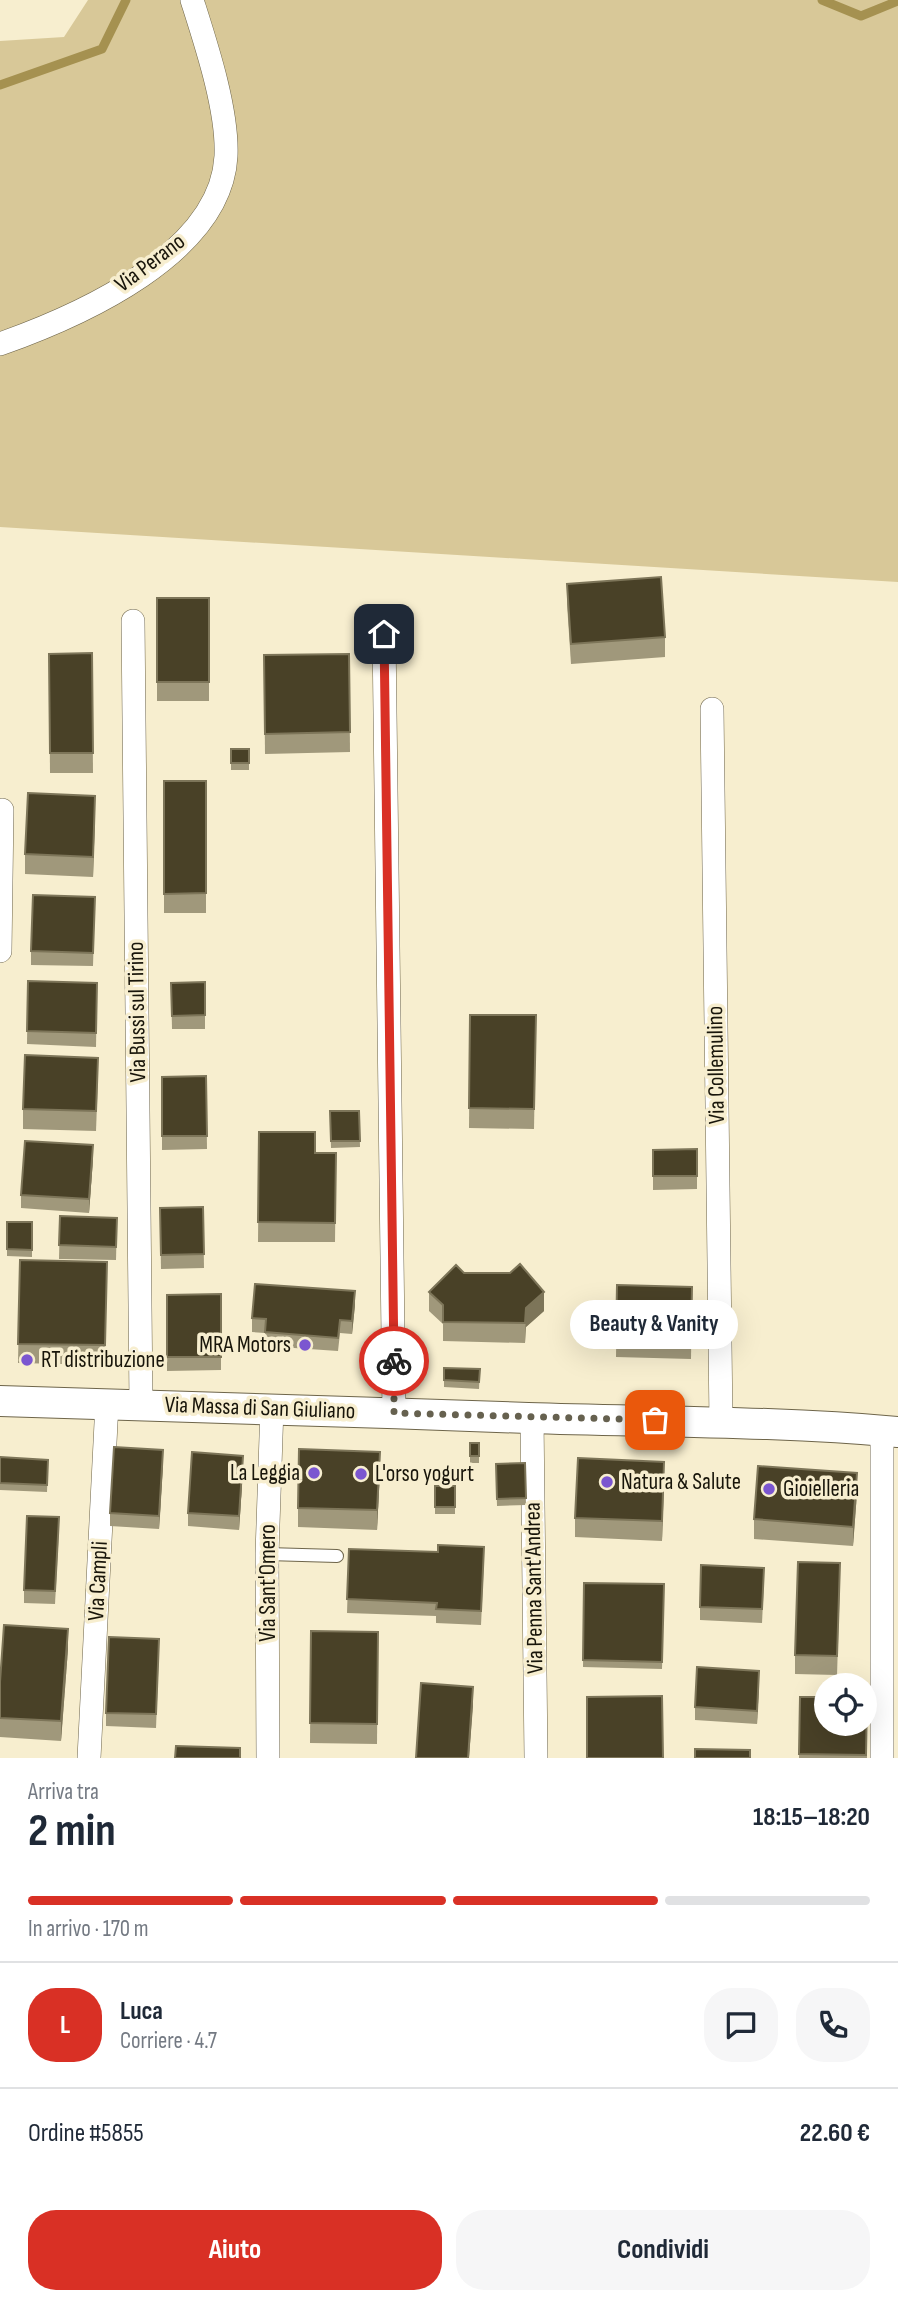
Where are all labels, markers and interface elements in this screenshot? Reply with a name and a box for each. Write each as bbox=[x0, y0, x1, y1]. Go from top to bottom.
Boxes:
street label: Via Perano bbox=[109, 228, 191, 298]
pin bbox=[354, 604, 414, 664]
icon: home bbox=[365, 615, 403, 653]
street label: Via Bussi sul Tirino bbox=[122, 941, 152, 1083]
street label: Via Collemulino bbox=[701, 1006, 731, 1124]
callout: Beauty & Vanity bbox=[571, 1301, 739, 1350]
text: Beauty & Vanity bbox=[589, 1310, 719, 1338]
courier bbox=[359, 1326, 429, 1396]
place label: MRA Motors bbox=[199, 1331, 291, 1359]
marker: MRA Motors bbox=[297, 1337, 313, 1353]
icon: bike bbox=[375, 1342, 413, 1380]
place label: RT distribuzione bbox=[41, 1346, 165, 1374]
marker: RT distribuzione bbox=[19, 1352, 35, 1368]
pin bbox=[625, 1390, 685, 1450]
street label: Via Massa di San Giuliano bbox=[164, 1391, 356, 1425]
icon: bag bbox=[636, 1401, 674, 1439]
place label: La Leggia bbox=[230, 1459, 300, 1487]
place label: L'orso yogurt bbox=[375, 1460, 474, 1488]
marker: La Leggia bbox=[306, 1465, 322, 1481]
marker: L'orso yogurt bbox=[353, 1466, 369, 1482]
place label: Natura & Salute bbox=[621, 1468, 741, 1496]
marker: Natura & Salute bbox=[599, 1474, 615, 1490]
place label: Gioielleria bbox=[783, 1475, 859, 1503]
marker: Gioielleria bbox=[761, 1481, 777, 1497]
street label: Via Penna Sant'Andrea bbox=[519, 1502, 549, 1674]
street label: Via Sant'Omero bbox=[254, 1524, 282, 1642]
street label: Via Campli bbox=[82, 1540, 114, 1622]
map controls bbox=[814, 1673, 877, 1736]
button: locate bbox=[814, 1673, 877, 1736]
text: Arriva tra bbox=[28, 1778, 99, 1806]
text: 18:15–18:20 bbox=[753, 1802, 870, 1833]
text: 2 min bbox=[28, 1804, 116, 1859]
text: In arrivo · 170 m bbox=[28, 1915, 148, 1943]
button: chat bbox=[704, 1988, 778, 2062]
button: phone bbox=[796, 1988, 870, 2062]
text: Luca bbox=[120, 1996, 163, 2027]
text: L bbox=[60, 2010, 70, 2041]
text: Corriere · 4.7 bbox=[120, 2027, 217, 2055]
text: Ordine #5855 bbox=[28, 2118, 144, 2149]
text: 22.60 € bbox=[800, 2118, 870, 2149]
button: Aiuto bbox=[28, 2210, 442, 2290]
button: Condividi bbox=[456, 2210, 870, 2290]

